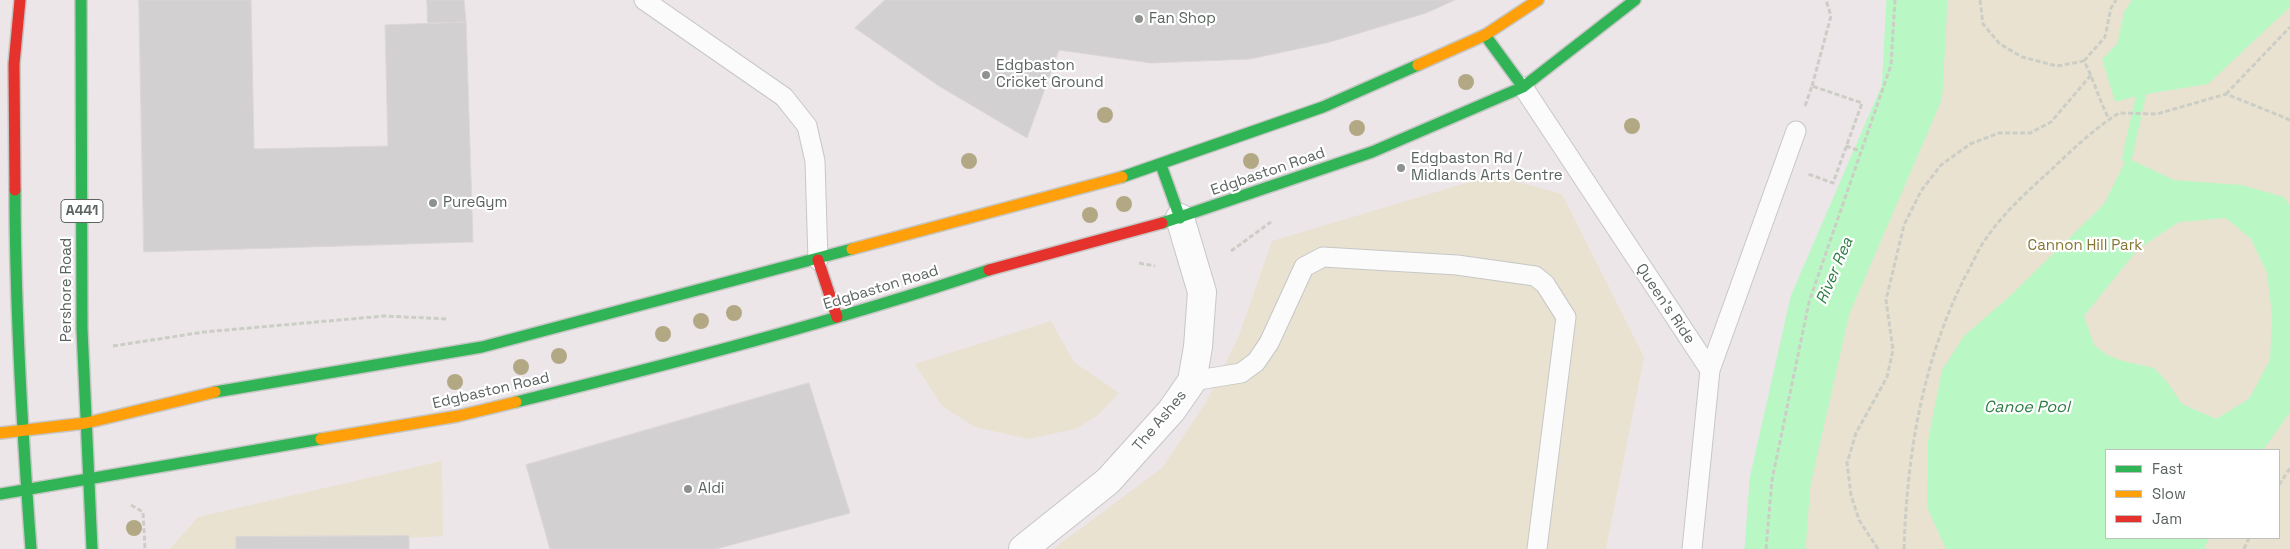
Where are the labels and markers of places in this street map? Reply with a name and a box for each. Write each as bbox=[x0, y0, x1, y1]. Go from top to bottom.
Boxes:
place label: Fan Shop bbox=[1149, 10, 1216, 28]
marker: Fan Shop bbox=[1133, 13, 1145, 25]
place label: Edgbaston Cricket Ground bbox=[996, 57, 1104, 92]
marker: Edgbaston Cricket Ground bbox=[980, 69, 992, 81]
place label: Edgbaston Rd / Midlands Arts Centre bbox=[1411, 150, 1563, 185]
marker: Edgbaston Rd / Midlands Arts Centre bbox=[1395, 162, 1407, 174]
place label: PureGym bbox=[443, 194, 507, 212]
marker: PureGym bbox=[427, 197, 439, 209]
place label: Aldi bbox=[698, 480, 724, 498]
marker: Aldi bbox=[682, 483, 694, 495]

